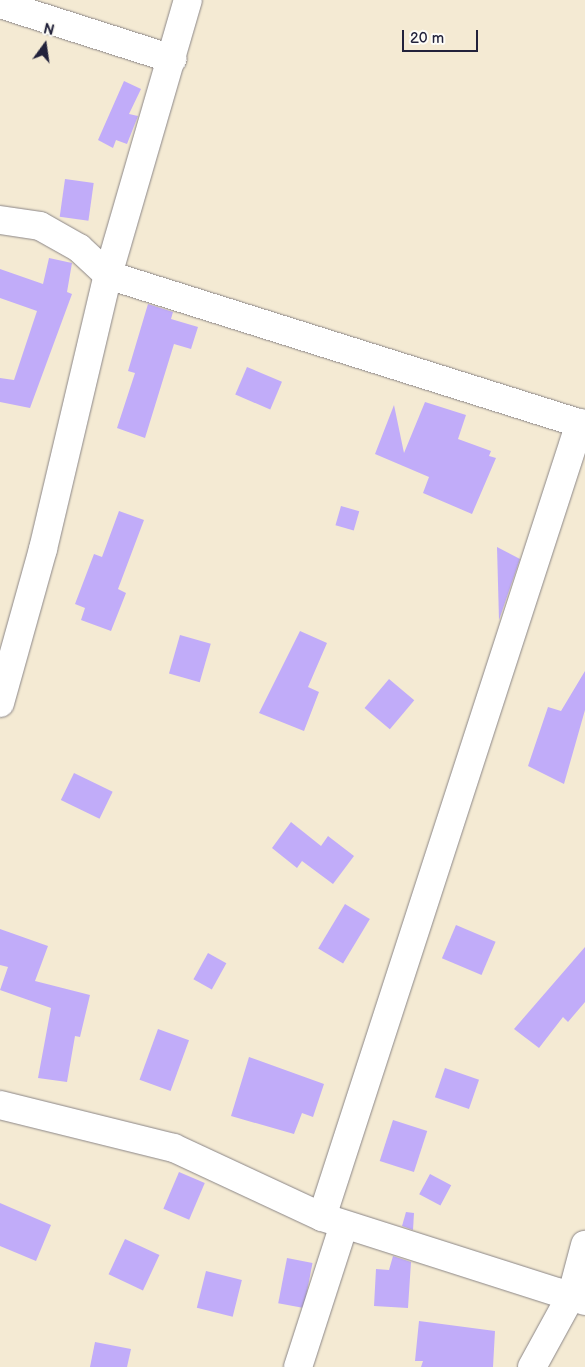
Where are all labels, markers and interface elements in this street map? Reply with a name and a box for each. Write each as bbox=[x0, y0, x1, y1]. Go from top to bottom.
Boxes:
north arrow bbox=[20, 20, 70, 70]
text: N bbox=[42, 20, 56, 39]
scale bar bbox=[405, 20, 481, 52]
text: 20 m bbox=[410, 29, 444, 48]

